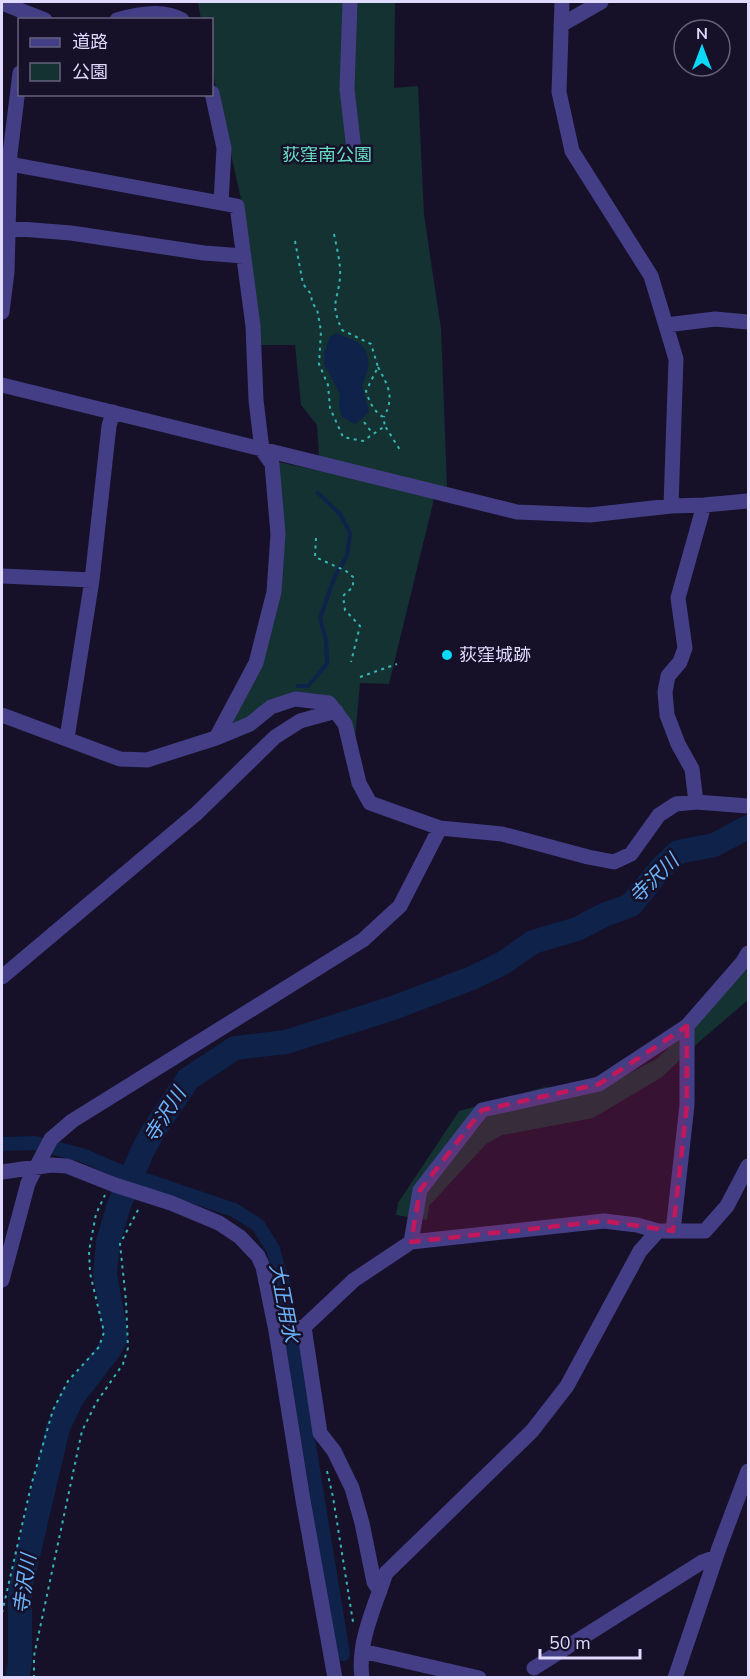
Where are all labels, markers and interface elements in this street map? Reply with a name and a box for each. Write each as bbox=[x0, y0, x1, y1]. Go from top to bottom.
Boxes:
legend bbox=[18, 18, 213, 96]
north arrow bbox=[672, 18, 732, 78]
text: N bbox=[696, 23, 708, 45]
text: 道路 bbox=[72, 30, 108, 54]
text: 公園 bbox=[72, 60, 108, 84]
park label: 荻窪南公園 bbox=[282, 143, 372, 167]
place label: 荻窪城跡 bbox=[459, 643, 531, 667]
marker: 荻窪城跡 bbox=[440, 648, 454, 662]
water label: 寺沢川 bbox=[623, 847, 686, 910]
water label: 寺沢川 bbox=[138, 1081, 193, 1148]
water label: 大正用水 bbox=[263, 1261, 305, 1347]
water label: 寺沢川 bbox=[7, 1550, 43, 1616]
scale bar bbox=[540, 1622, 640, 1660]
text: 50 m bbox=[549, 1631, 591, 1655]

